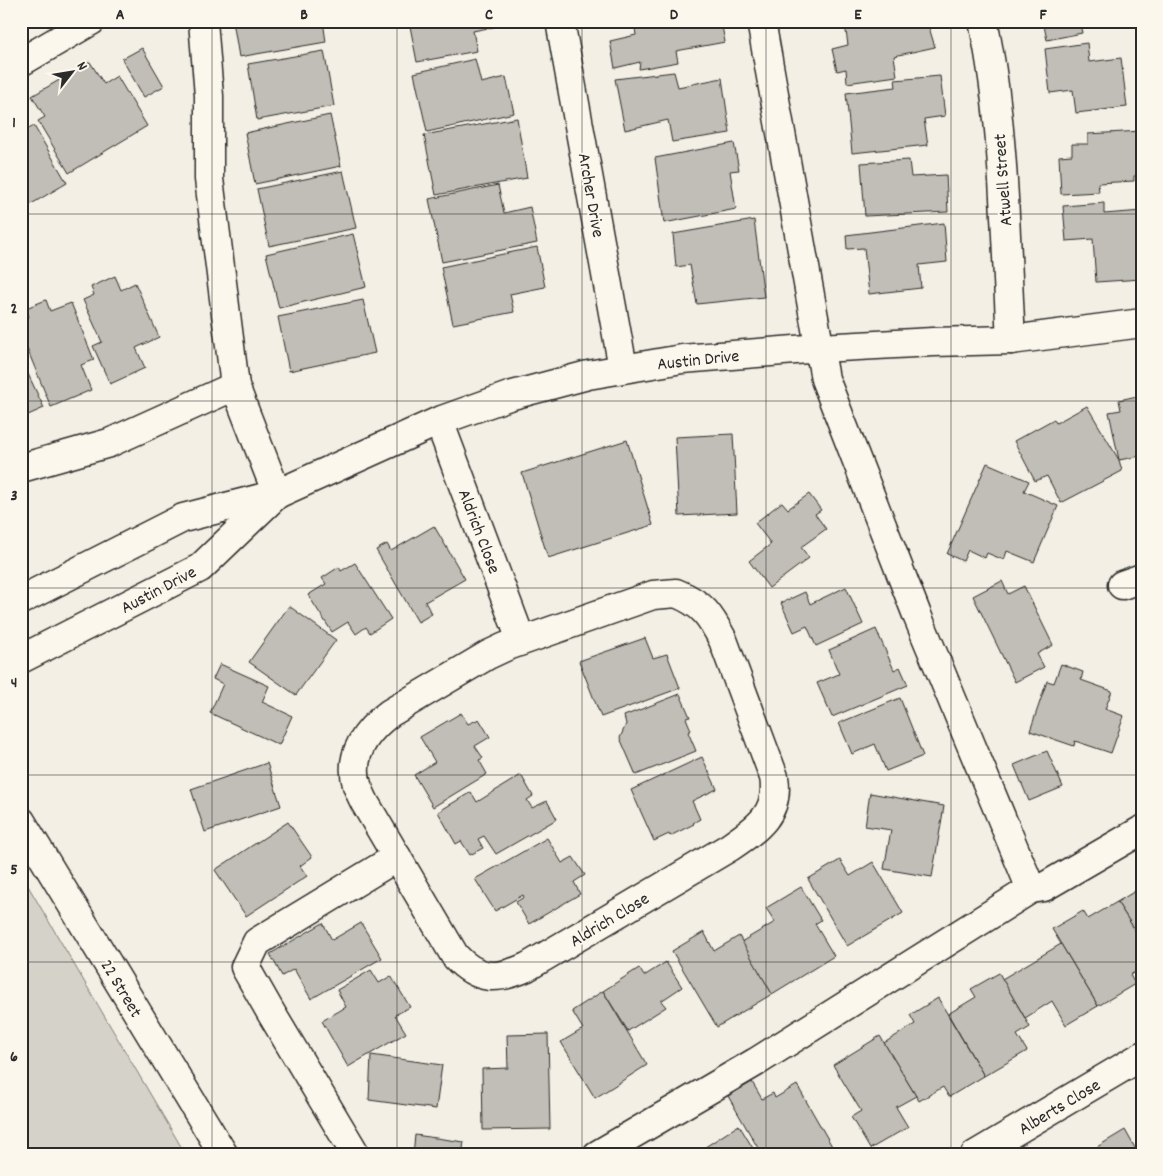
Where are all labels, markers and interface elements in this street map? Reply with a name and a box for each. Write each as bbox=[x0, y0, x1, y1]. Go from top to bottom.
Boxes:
text: A bbox=[116, 4, 125, 27]
text: B bbox=[300, 4, 308, 27]
text: C bbox=[485, 4, 493, 27]
text: D bbox=[670, 4, 679, 27]
text: E bbox=[854, 4, 862, 27]
text: F bbox=[1039, 4, 1047, 27]
north arrow bbox=[48, 48, 98, 98]
text: N bbox=[71, 58, 92, 75]
text: 1 bbox=[12, 112, 16, 135]
street label: Atwell Street bbox=[989, 133, 1020, 227]
street label: Archer Drive bbox=[570, 151, 609, 240]
text: 2 bbox=[11, 298, 18, 321]
street label: Austin Drive bbox=[656, 345, 741, 378]
text: 3 bbox=[10, 485, 18, 508]
street label: Aldrich Close bbox=[450, 486, 505, 578]
street label: Austin Drive bbox=[117, 561, 201, 622]
text: 4 bbox=[11, 672, 17, 695]
text: 5 bbox=[10, 859, 18, 882]
street label: Aldrich Close bbox=[566, 888, 655, 955]
street label: 22 Street bbox=[93, 956, 147, 1023]
text: 6 bbox=[10, 1046, 18, 1069]
street label: Alberts Close bbox=[1015, 1074, 1106, 1142]

